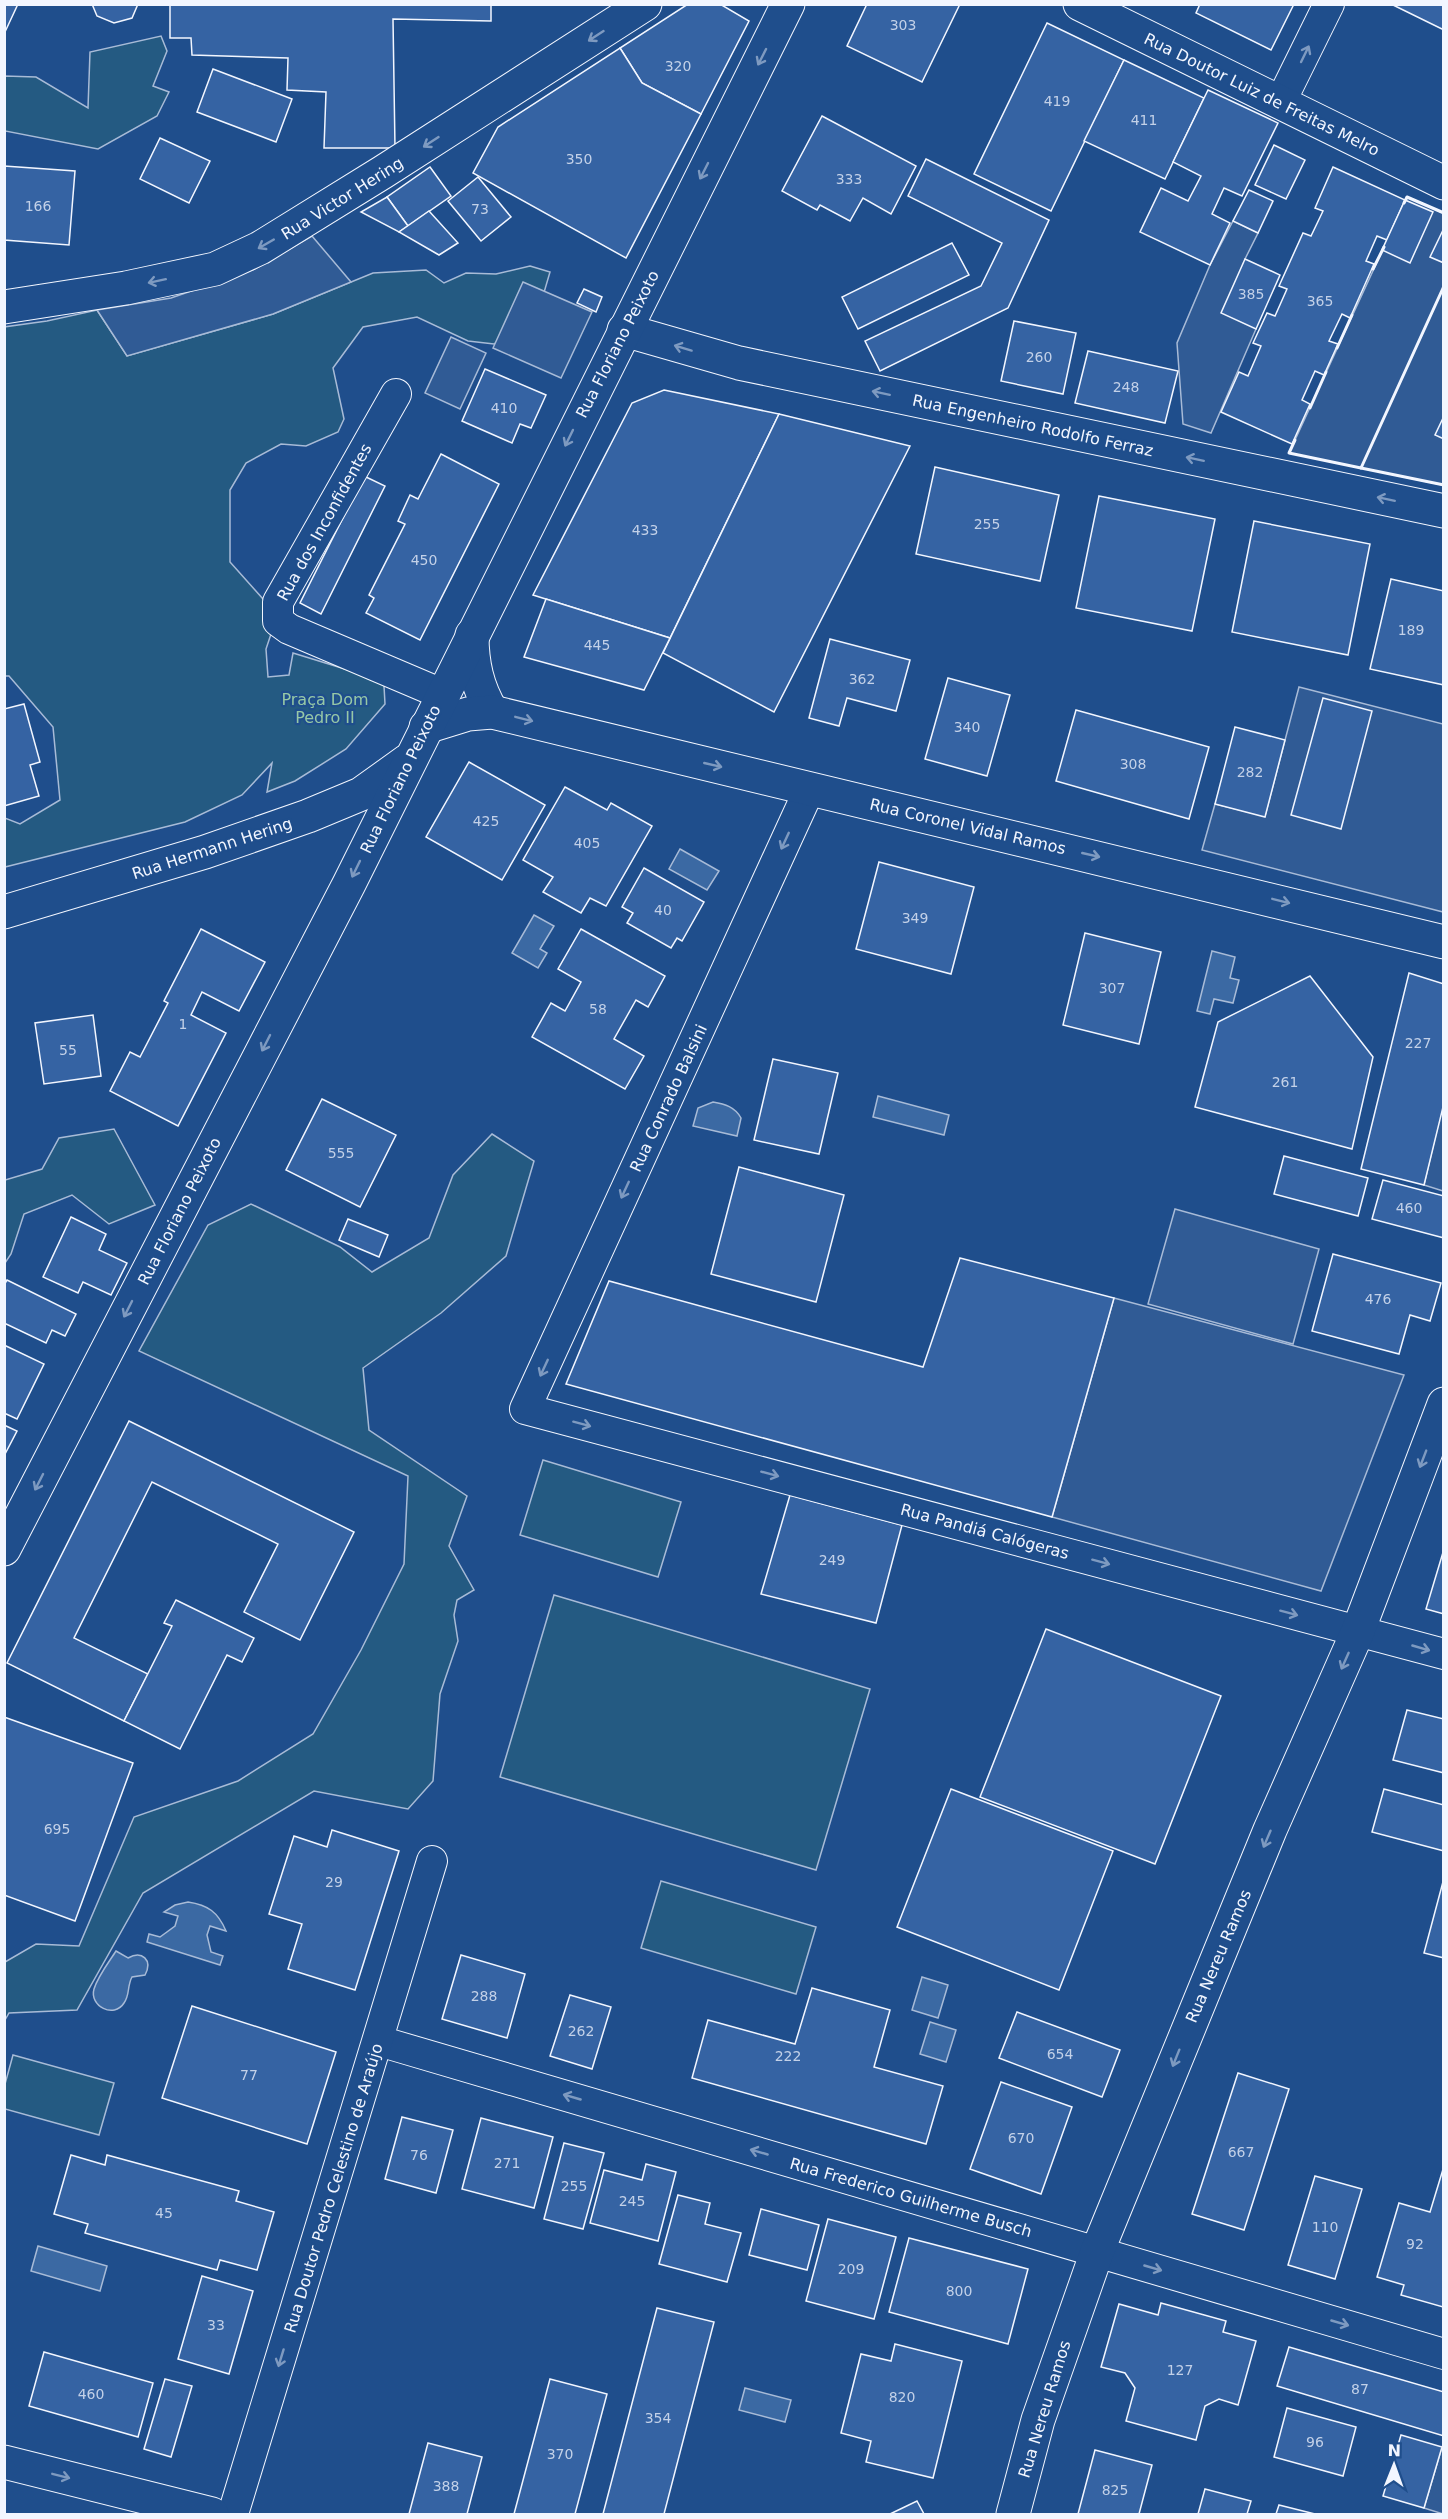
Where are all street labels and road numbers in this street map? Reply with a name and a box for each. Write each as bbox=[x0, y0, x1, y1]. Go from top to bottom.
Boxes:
street label: Rua Doutor Luiz de Freitas Melro bbox=[1141, 29, 1383, 160]
street label: Rua Victor Hering bbox=[278, 153, 407, 244]
street label: Rua Floriano Peixoto bbox=[572, 267, 663, 421]
street label: Rua Engenheiro Rodolfo Ferraz bbox=[911, 391, 1155, 460]
street label: Rua dos Inconfidentes bbox=[273, 440, 376, 604]
street label: Rua Floriano Peixoto bbox=[356, 702, 445, 857]
street label: Rua Coronel Vidal Ramos bbox=[868, 795, 1068, 858]
street label: Rua Hermann Hering bbox=[130, 814, 295, 883]
street label: Rua Conrado Balsini bbox=[626, 1021, 711, 1175]
street label: Rua Floriano Peixoto bbox=[134, 1134, 225, 1288]
street label: Rua Pandiá Calógeras bbox=[899, 1500, 1071, 1563]
street label: Rua Nereu Ramos bbox=[1182, 1887, 1255, 2026]
street label: Rua Doutor Pedro Celestino de Araújo bbox=[280, 2041, 387, 2335]
street label: Rua Frederico Guilherme Busch bbox=[788, 2154, 1034, 2241]
street label: Rua Nereu Ramos bbox=[1015, 2338, 1074, 2480]

